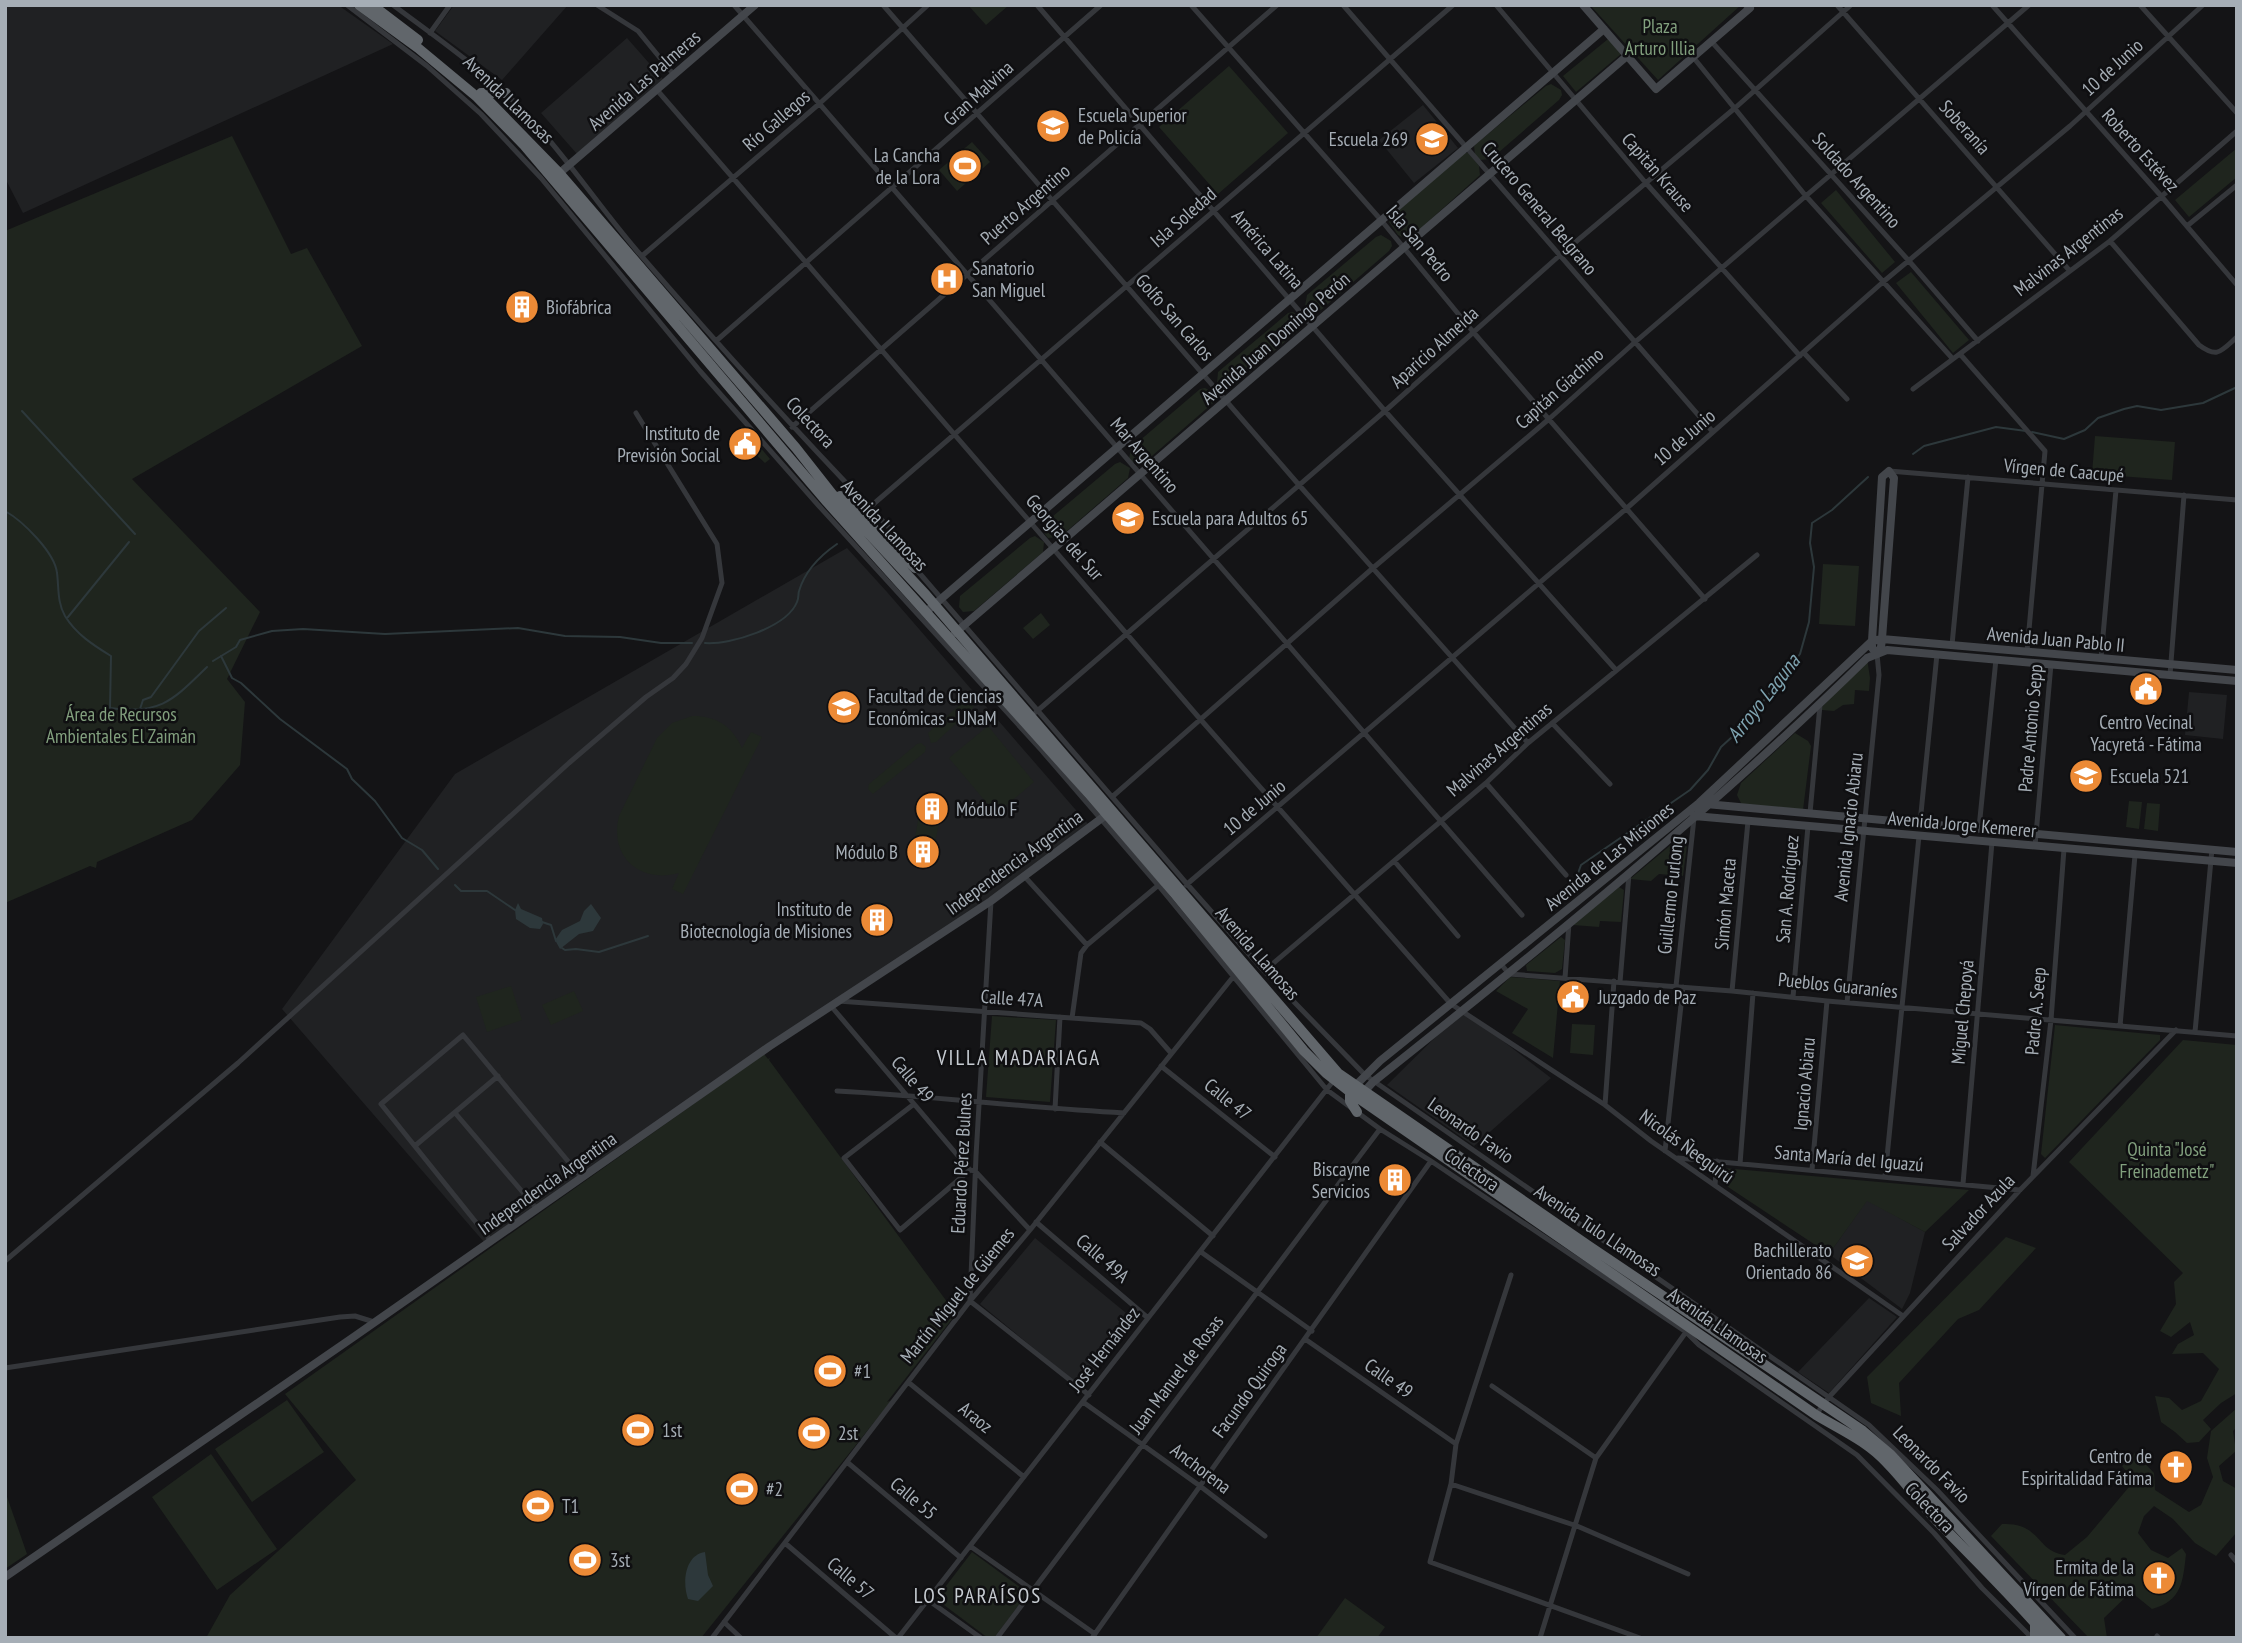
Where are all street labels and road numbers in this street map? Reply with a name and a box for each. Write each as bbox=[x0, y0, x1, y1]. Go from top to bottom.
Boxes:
street label: Avenida Las Palmeras bbox=[583, 25, 705, 135]
street label: 10 de Junio bbox=[2076, 33, 2148, 101]
street label: Avenida Llamosas bbox=[459, 50, 559, 148]
street label: Gran Malvina bbox=[938, 55, 1018, 131]
street label: Río Gallegos bbox=[737, 84, 815, 156]
street label: Soberanía bbox=[1934, 95, 1996, 159]
street label: Roberto Estévez bbox=[2097, 103, 2185, 197]
street label: Capitán Krause bbox=[1617, 127, 1699, 217]
street label: Soldado Argentino bbox=[1808, 127, 1906, 233]
street label: Crucero General Belgrano bbox=[1477, 136, 1603, 280]
street label: Puerto Argentino bbox=[975, 159, 1075, 249]
street label: Isla Soledad bbox=[1145, 182, 1221, 252]
street label: Isla San Pedro bbox=[1381, 200, 1459, 286]
street label: Malvinas Argentinas bbox=[2009, 201, 2127, 301]
street label: América Latina bbox=[1227, 204, 1309, 294]
street label: Avenida Juan Domingo Perón bbox=[1196, 267, 1354, 409]
street label: Golfo San Carlos bbox=[1131, 269, 1219, 365]
street label: Aparicio Almeida bbox=[1385, 301, 1483, 393]
street label: Capitán Giachino bbox=[1510, 342, 1608, 434]
street label: Colectora bbox=[781, 391, 841, 453]
street label: 10 de Junio bbox=[1648, 403, 1720, 471]
street label: Mar Argentino bbox=[1105, 412, 1185, 498]
street label: Vírgen de Caacupé bbox=[2002, 453, 2125, 487]
street label: Avenida Llamosas bbox=[836, 474, 934, 576]
street label: Georgias del Sur bbox=[1021, 489, 1110, 586]
street label: Avenida Juan Pablo II bbox=[1986, 621, 2126, 657]
street label: Padre Antonio Sepp bbox=[2012, 663, 2048, 793]
street label: Malvinas Argentinas bbox=[1441, 697, 1557, 801]
street label: Avenida Ignacio Abiaru bbox=[1828, 751, 1868, 903]
street label: 10 de Junio bbox=[1218, 774, 1290, 840]
street label: Avenida de Las Misiones bbox=[1540, 797, 1678, 915]
street label: Independencia Argentina bbox=[941, 804, 1087, 920]
street label: Avenida Jorge Kemerer bbox=[1887, 806, 2038, 843]
street label: San A. Rodríguez bbox=[1770, 834, 1804, 944]
street label: Guillermo Furlong bbox=[1652, 835, 1688, 955]
street label: Simón Maceta bbox=[1709, 857, 1741, 951]
street label: Avenida Llamosas bbox=[1211, 901, 1305, 1005]
street label: Miguel Chepoyá bbox=[1945, 959, 1979, 1065]
street label: Padre A. Seep bbox=[2019, 966, 2051, 1056]
street label: Pueblos Guaraníes bbox=[1777, 967, 1899, 1003]
street label: Calle 47A bbox=[980, 984, 1044, 1012]
street label: Ignacio Abiaru bbox=[1788, 1036, 1820, 1132]
street label: Calle 49 bbox=[886, 1051, 940, 1107]
street label: Calle 47 bbox=[1200, 1073, 1256, 1125]
street label: Eduardo Pérez Bulnes bbox=[945, 1092, 977, 1234]
street label: Leonardo Favio bbox=[1423, 1092, 1519, 1168]
street label: Nicolás Ñeeguirú bbox=[1635, 1104, 1739, 1188]
street label: Independencia Argentina bbox=[473, 1126, 621, 1240]
street label: Santa María del Iguazú bbox=[1773, 1140, 1925, 1176]
street label: Colectora bbox=[1440, 1142, 1504, 1196]
street label: Salvador Azula bbox=[1936, 1169, 2020, 1255]
street label: Avenida Tulo Llamosas bbox=[1530, 1179, 1666, 1281]
street label: Martín Miguel de Güemes bbox=[895, 1222, 1019, 1368]
street label: Calle 49A bbox=[1071, 1228, 1135, 1288]
street label: Avenida Llamosas bbox=[1663, 1282, 1773, 1368]
street label: José Hernández bbox=[1063, 1302, 1145, 1397]
street label: Juan Manuel de Rosas bbox=[1123, 1310, 1228, 1439]
street label: Facundo Quiroga bbox=[1207, 1338, 1291, 1442]
street label: Calle 49 bbox=[1360, 1353, 1418, 1403]
street label: Araoz bbox=[954, 1396, 998, 1438]
street label: Leonardo Favio bbox=[1888, 1420, 1976, 1508]
street label: Anchorena bbox=[1166, 1437, 1236, 1499]
street label: Calle 55 bbox=[886, 1471, 942, 1525]
street label: Colectora bbox=[1900, 1477, 1960, 1537]
street label: Calle 57 bbox=[823, 1551, 879, 1605]

